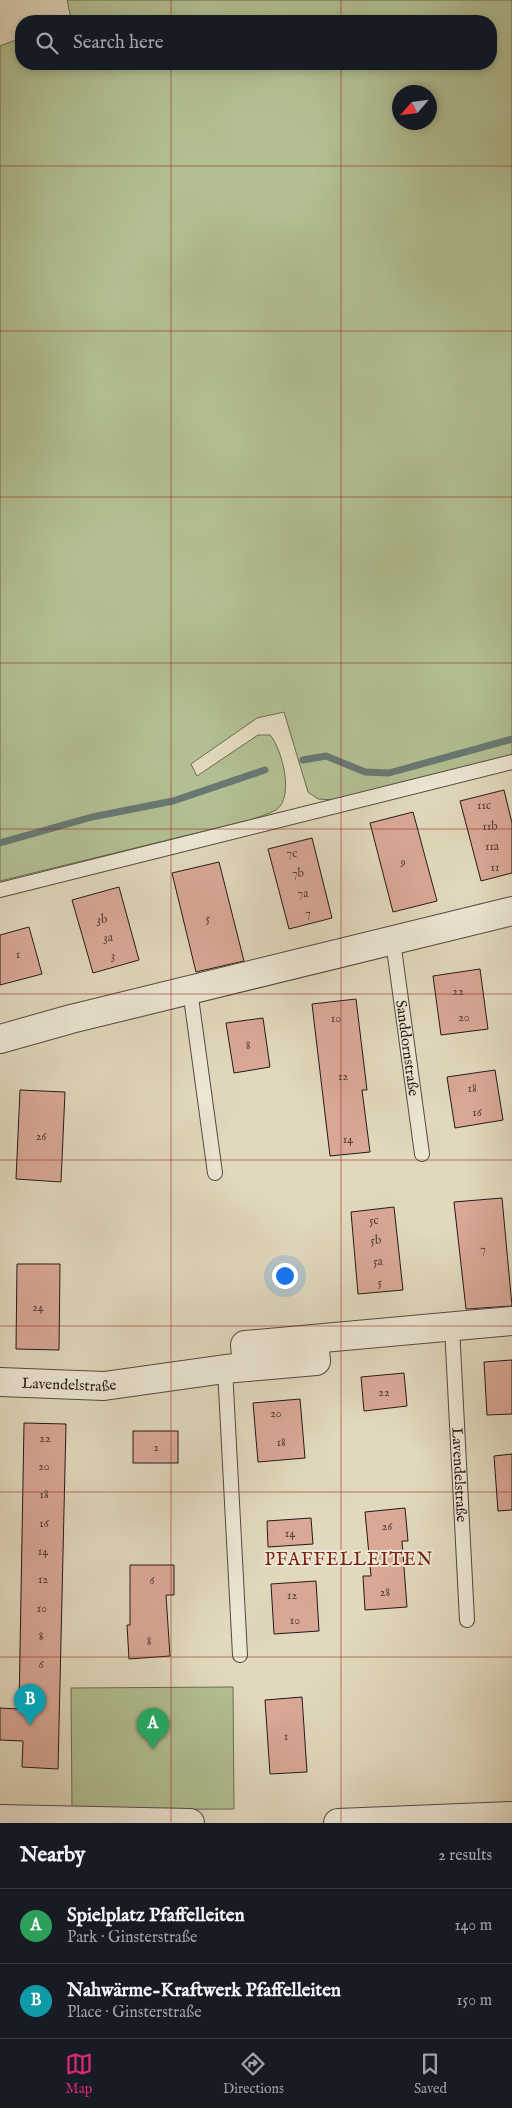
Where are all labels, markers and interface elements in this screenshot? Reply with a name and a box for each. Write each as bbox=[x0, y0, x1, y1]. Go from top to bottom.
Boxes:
search box bbox=[15, 15, 497, 70]
icon: search bbox=[33, 29, 61, 57]
text: Search here bbox=[73, 31, 164, 55]
north arrow bbox=[392, 85, 437, 130]
house number: 11c bbox=[477, 798, 491, 813]
house number: 11b bbox=[482, 819, 498, 834]
house number: 11a bbox=[485, 839, 500, 854]
house number: 7c bbox=[287, 846, 297, 861]
house number: 9 bbox=[399, 855, 406, 870]
house number: 11 bbox=[491, 860, 499, 875]
house number: 7b bbox=[292, 866, 304, 881]
house number: 7a bbox=[298, 886, 309, 901]
house number: 7 bbox=[305, 906, 311, 921]
house number: 5 bbox=[206, 911, 211, 926]
house number: 3b bbox=[97, 912, 107, 927]
house number: 3a bbox=[103, 930, 114, 945]
house number: 1 bbox=[16, 947, 20, 962]
house number: 3 bbox=[111, 948, 115, 963]
house number: 22 bbox=[452, 984, 464, 999]
street label: Sanddornstraße bbox=[391, 999, 423, 1097]
house number: 20 bbox=[458, 1010, 470, 1025]
house number: 10 bbox=[331, 1011, 341, 1026]
house number: 8 bbox=[246, 1038, 251, 1053]
house number: 12 bbox=[338, 1069, 348, 1084]
house number: 18 bbox=[467, 1081, 477, 1096]
house number: 16 bbox=[472, 1105, 483, 1120]
house number: 26 bbox=[36, 1129, 47, 1144]
house number: 14 bbox=[343, 1132, 353, 1147]
house number: 5c bbox=[369, 1213, 379, 1228]
house number: 5b bbox=[371, 1233, 381, 1248]
house number: 7 bbox=[480, 1242, 486, 1257]
house number: 5a bbox=[373, 1254, 384, 1269]
your location bbox=[272, 1263, 298, 1289]
house number: 5 bbox=[378, 1275, 383, 1290]
house number: 24 bbox=[32, 1300, 44, 1315]
street label: Lavendelstraße bbox=[21, 1374, 118, 1396]
house number: 22 bbox=[378, 1385, 390, 1400]
house number: 20 bbox=[270, 1406, 282, 1421]
street label: Lavendelstraße bbox=[447, 1427, 471, 1523]
house number: 22 bbox=[39, 1431, 51, 1446]
house number: 18 bbox=[276, 1435, 286, 1450]
house number: 2 bbox=[153, 1440, 159, 1455]
house number: 20 bbox=[38, 1459, 50, 1474]
house number: 18 bbox=[39, 1487, 49, 1502]
house number: 16 bbox=[39, 1516, 50, 1531]
house number: 26 bbox=[382, 1519, 393, 1534]
house number: 14 bbox=[285, 1526, 295, 1541]
house number: 14 bbox=[38, 1544, 48, 1559]
district label: PFAFFELLEITEN bbox=[265, 1549, 433, 1572]
house number: 12 bbox=[38, 1572, 48, 1587]
house number: 6 bbox=[149, 1573, 155, 1588]
house number: 28 bbox=[380, 1585, 390, 1600]
house number: 12 bbox=[287, 1588, 297, 1603]
house number: 10 bbox=[37, 1601, 47, 1616]
house number: 10 bbox=[290, 1613, 300, 1628]
house number: 8 bbox=[39, 1629, 44, 1644]
house number: 8 bbox=[147, 1634, 152, 1649]
house number: 6 bbox=[38, 1657, 44, 1672]
pin: B bbox=[14, 1684, 46, 1725]
pin: A bbox=[137, 1708, 169, 1749]
house number: 1 bbox=[284, 1729, 288, 1744]
text: Nearby bbox=[20, 1842, 85, 1869]
text: 2 results bbox=[438, 1846, 492, 1866]
text: Spielplatz Pfaffelleiten bbox=[67, 1904, 245, 1928]
text: A bbox=[31, 1916, 41, 1936]
text: 140 m bbox=[454, 1916, 492, 1936]
text: Park · Ginsterstraße bbox=[67, 1928, 197, 1948]
text: Nahwärme-Kraftwerk Pfaffelleiten bbox=[67, 1979, 341, 2003]
text: B bbox=[31, 1991, 41, 2011]
text: 150 m bbox=[457, 1991, 492, 2011]
text: Place · Ginsterstraße bbox=[67, 2003, 202, 2023]
tab: Map bbox=[65, 2050, 93, 2098]
tab: Directions bbox=[223, 2050, 284, 2098]
tab: Saved bbox=[414, 2050, 447, 2098]

